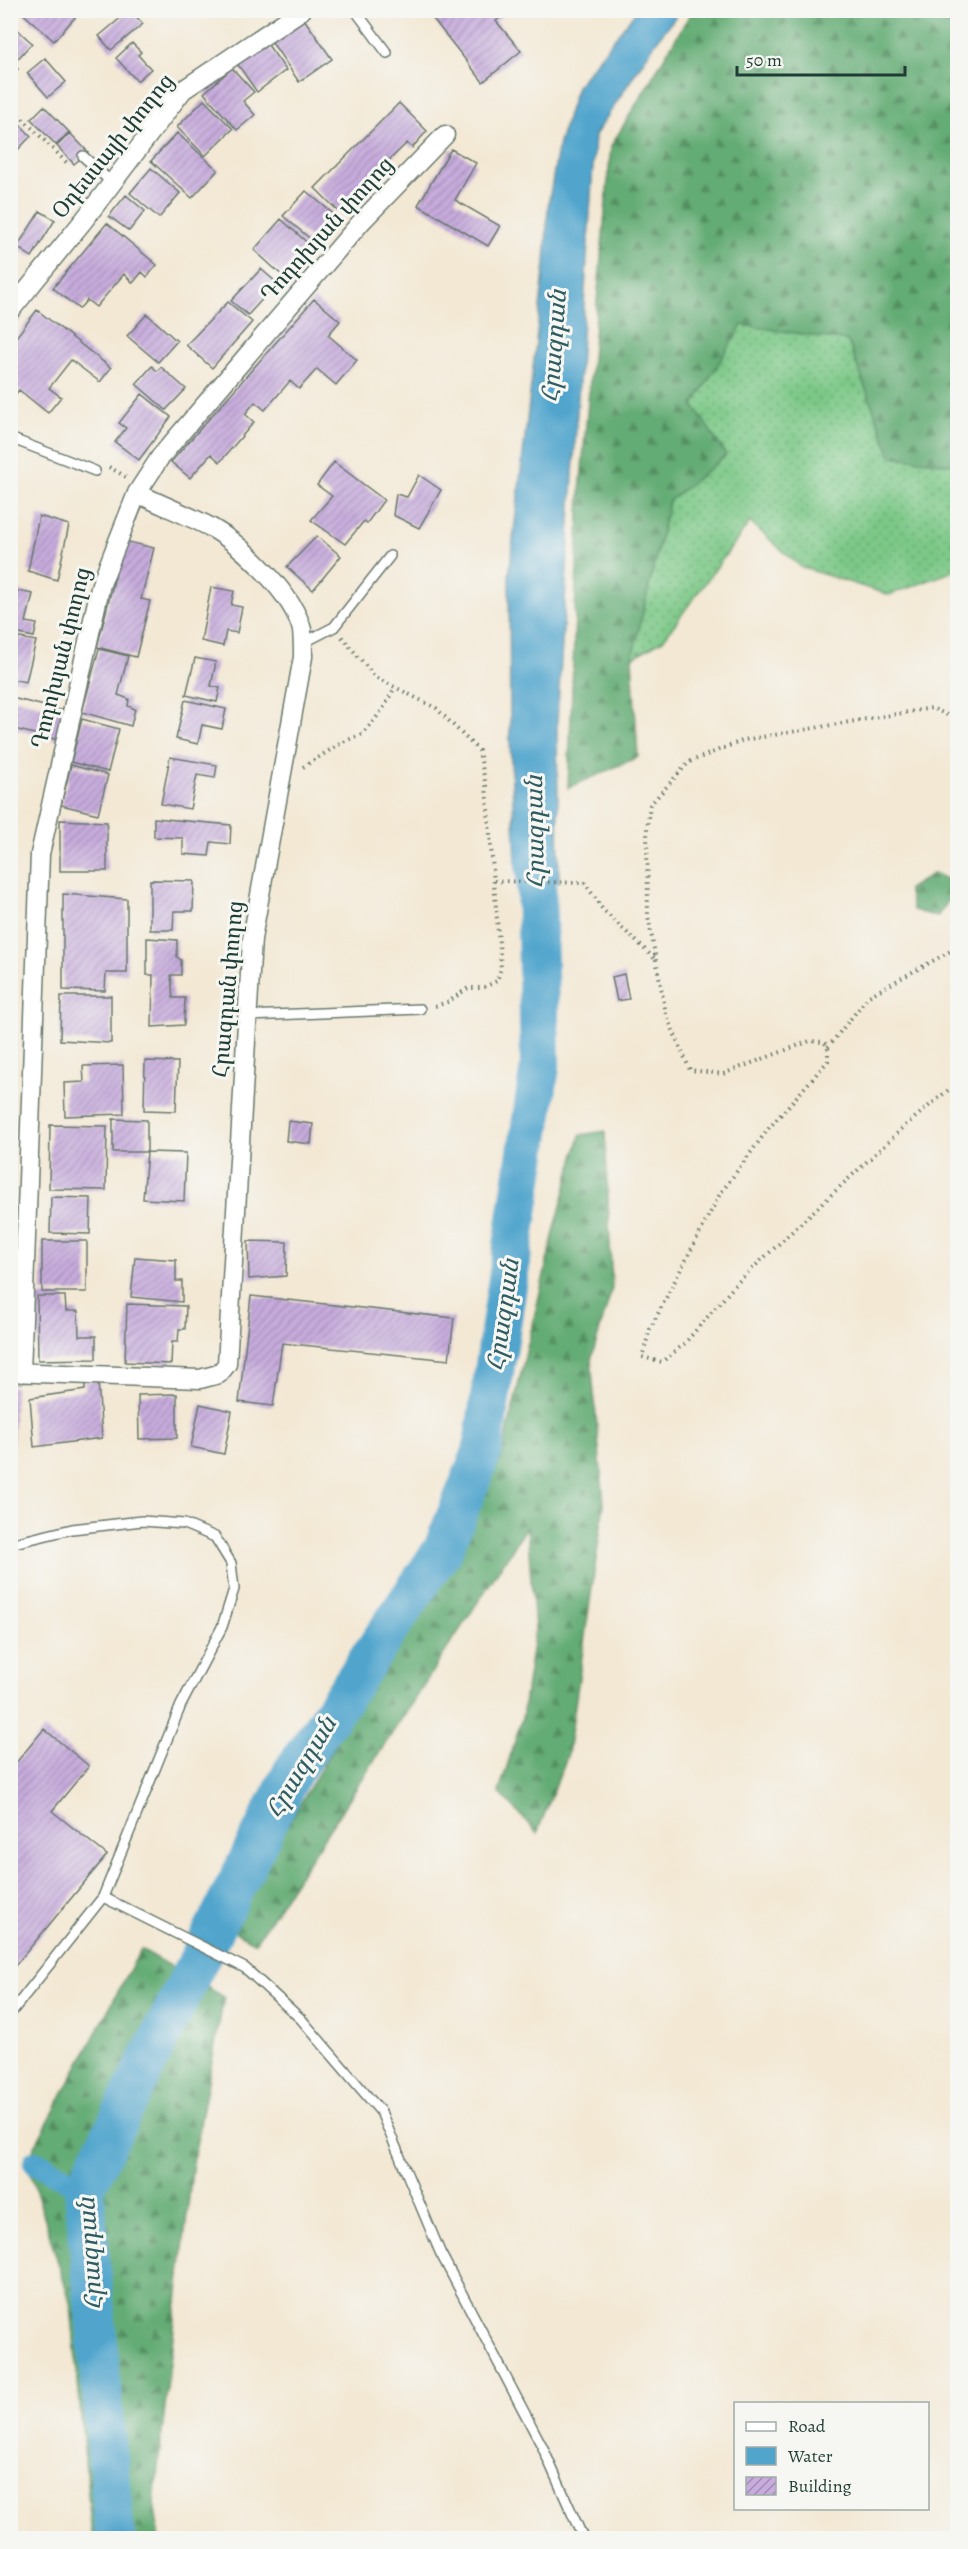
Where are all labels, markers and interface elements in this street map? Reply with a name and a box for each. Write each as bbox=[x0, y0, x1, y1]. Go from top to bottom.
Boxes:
scale bar bbox=[737, 39, 905, 77]
text: 50 m bbox=[746, 48, 782, 72]
street label: Օդեսսայի փողոց bbox=[45, 67, 181, 225]
street label: Դոդոխյան փողոց bbox=[254, 150, 400, 308]
water label: Հրազդան bbox=[534, 288, 574, 403]
street label: Դոդոխյան փողոց bbox=[24, 564, 98, 752]
water label: Հրազդան bbox=[518, 774, 552, 889]
street label: Հրազդան փողոց bbox=[205, 899, 251, 1079]
water label: Հրազդան bbox=[479, 1256, 527, 1373]
water label: Հրազդան bbox=[258, 1709, 344, 1824]
water label: Հրազդան bbox=[70, 2196, 110, 2311]
legend bbox=[734, 2402, 929, 2510]
text: Road bbox=[788, 2414, 826, 2438]
text: Water bbox=[787, 2444, 833, 2468]
text: Building bbox=[788, 2474, 852, 2498]

